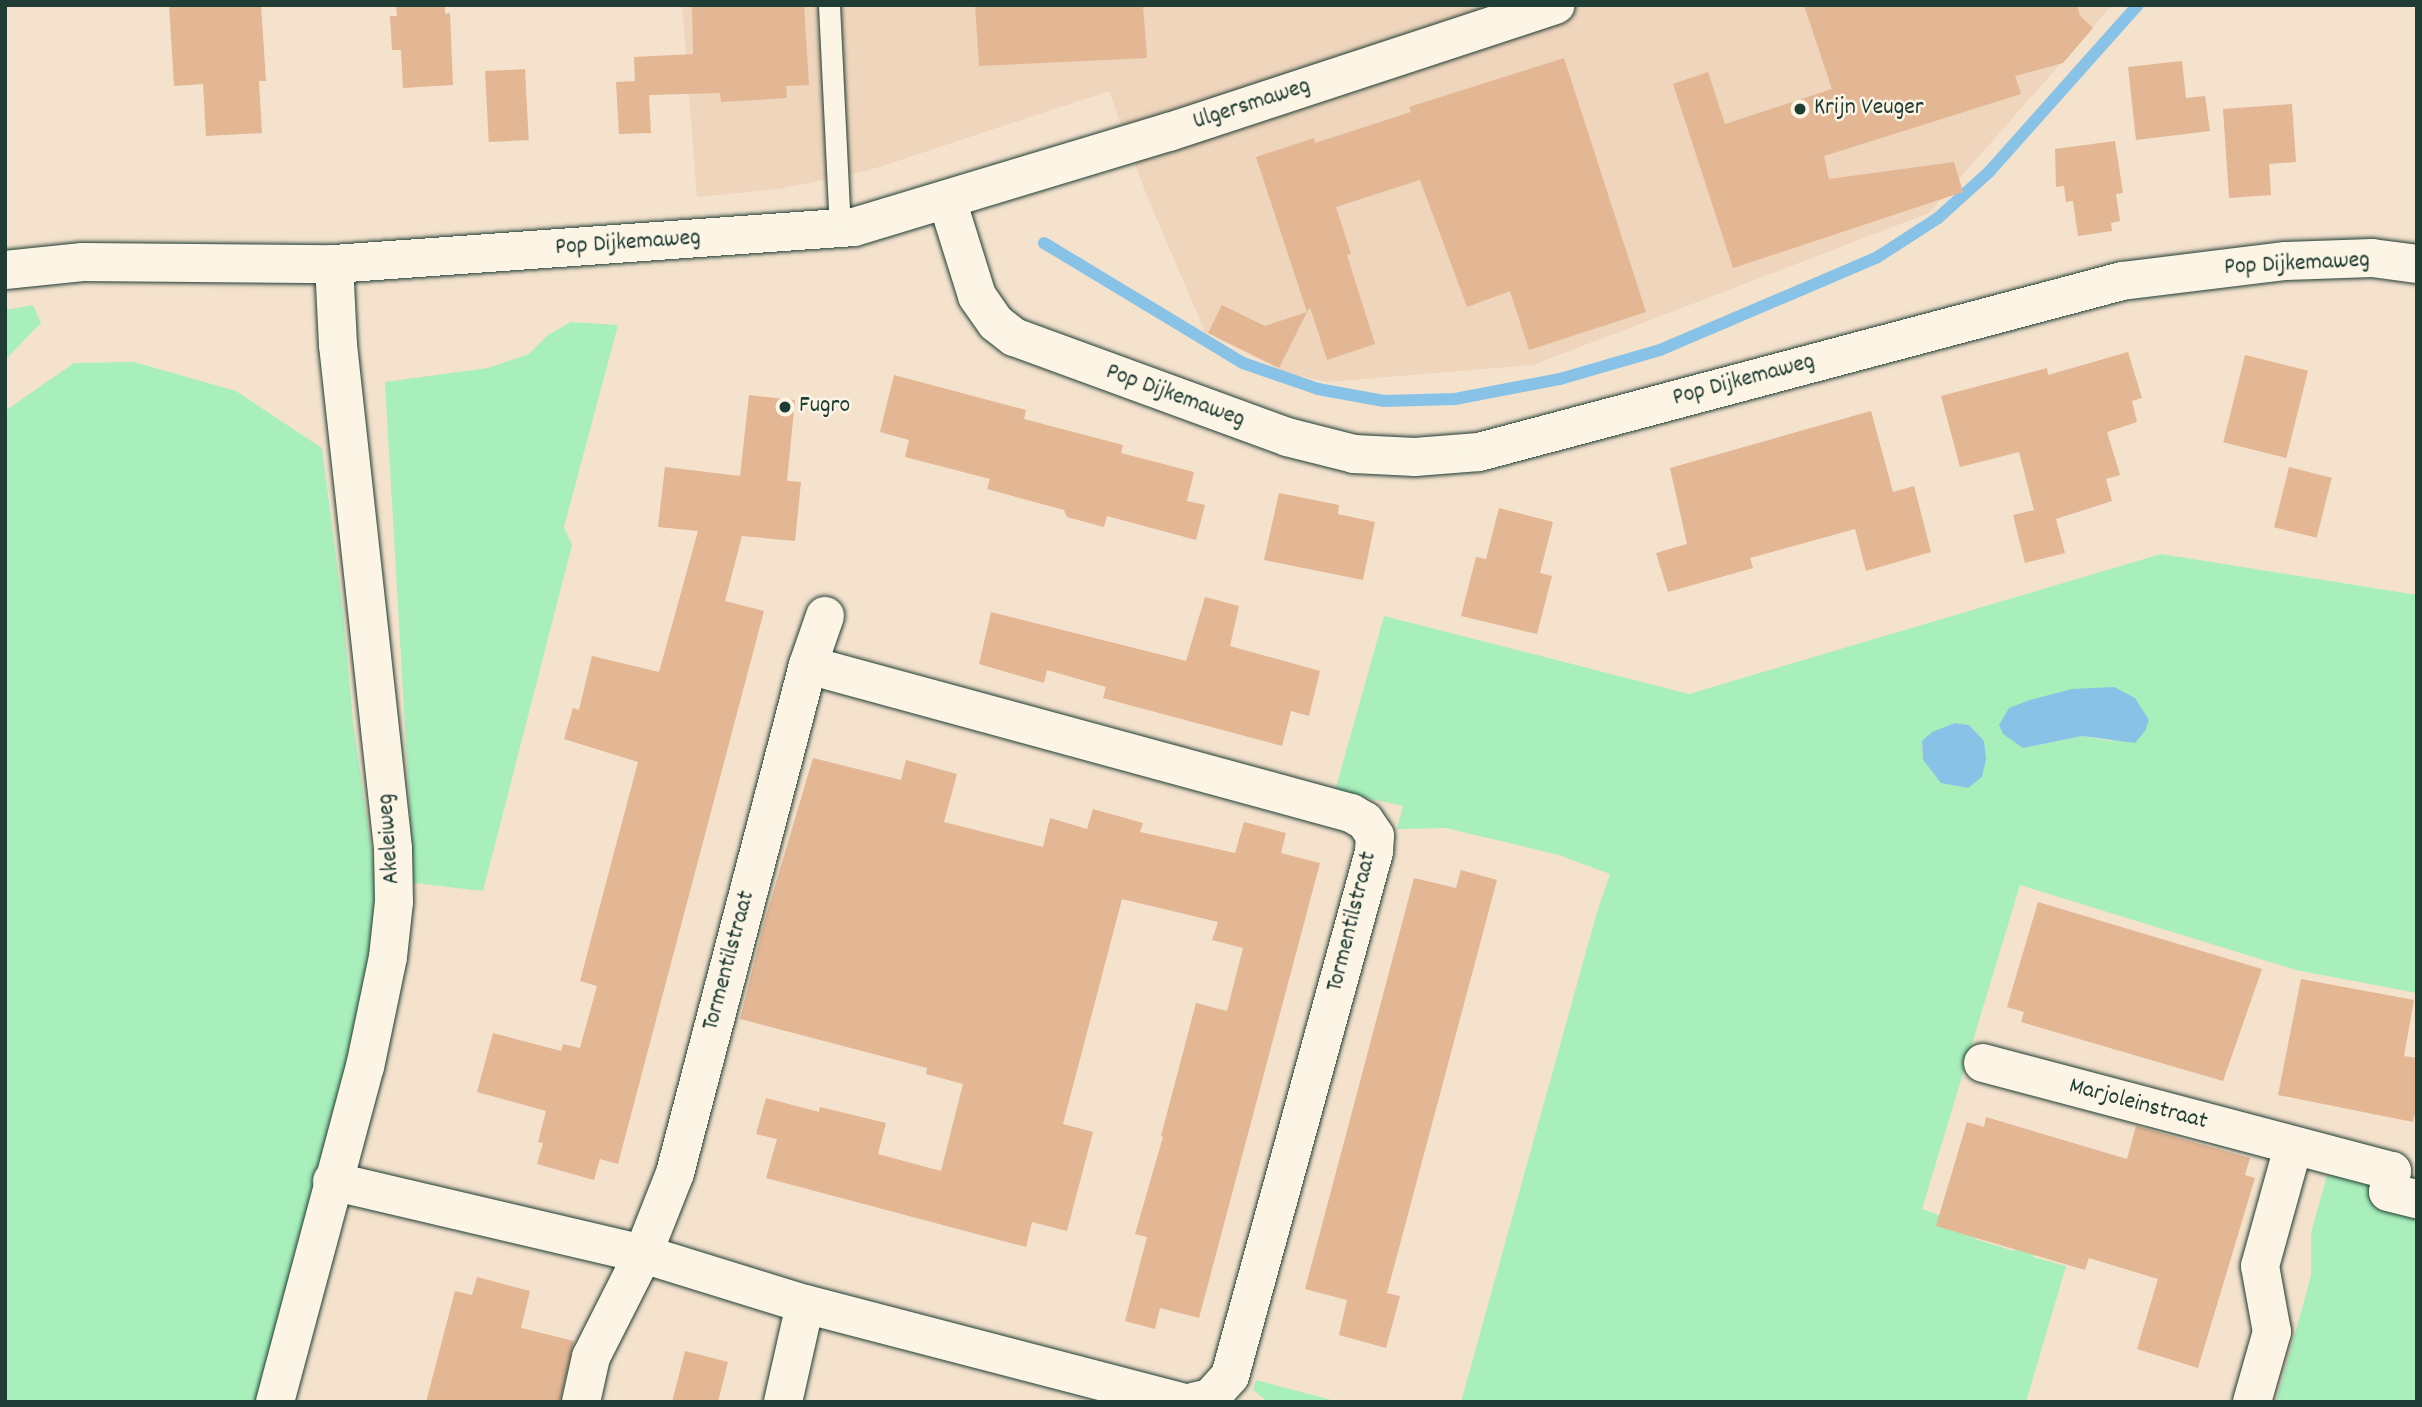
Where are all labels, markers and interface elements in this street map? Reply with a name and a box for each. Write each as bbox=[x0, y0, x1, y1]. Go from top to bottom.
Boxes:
street label: Ulgersmaweg bbox=[1190, 73, 1314, 137]
place label: Krijn Veuger bbox=[1814, 95, 1924, 123]
marker: Krijn Veuger bbox=[1792, 101, 1808, 117]
street label: Pop Dijkemaweg bbox=[554, 225, 702, 263]
street label: Pop Dijkemaweg bbox=[2223, 247, 2371, 283]
street label: Pop Dijkemaweg bbox=[1670, 348, 1818, 414]
street label: Pop Dijkemaweg bbox=[1102, 359, 1248, 435]
place label: Fugro bbox=[799, 393, 850, 421]
marker: Fugro bbox=[777, 399, 793, 415]
street label: Akeleiweg bbox=[372, 793, 408, 885]
street label: Tormentilstraat bbox=[1322, 849, 1384, 995]
street label: Tormentilstraat bbox=[698, 888, 762, 1034]
street label: Marjoleinstraat bbox=[2066, 1073, 2210, 1137]

